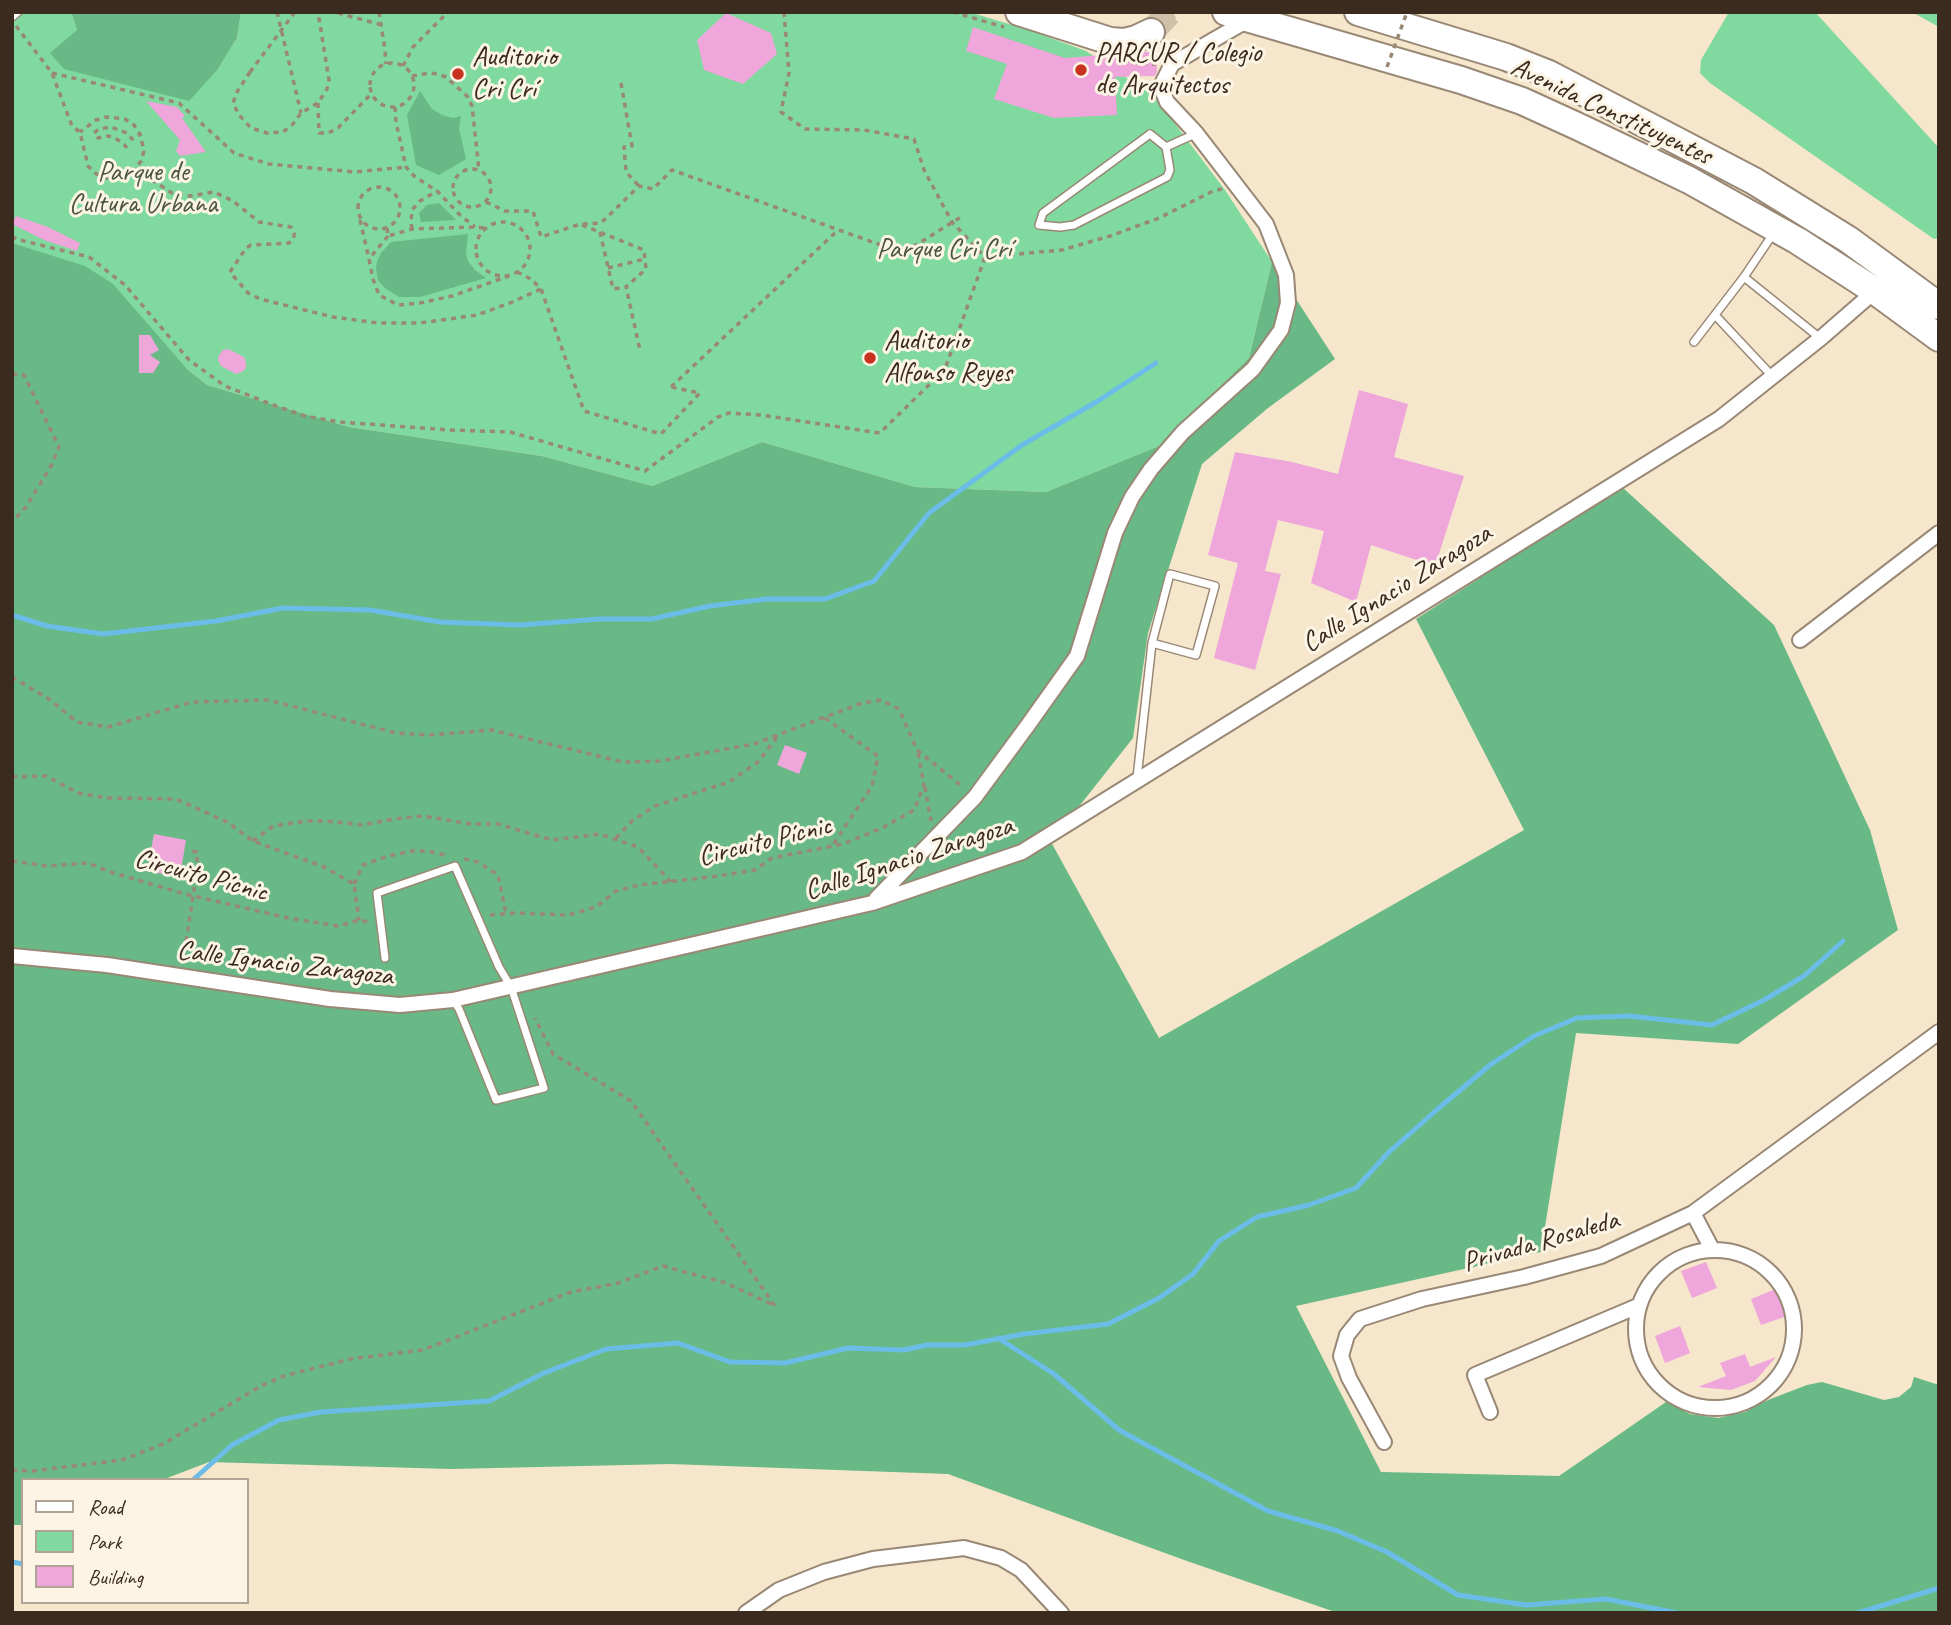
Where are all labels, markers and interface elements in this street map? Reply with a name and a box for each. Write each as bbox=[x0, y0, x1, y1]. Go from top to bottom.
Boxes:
place label: PARCUR / Colegio de Arquitectos bbox=[1095, 37, 1261, 103]
place label: Auditorio Cri Crí bbox=[472, 41, 557, 107]
street label: Avenida Constituyentes bbox=[1505, 51, 1717, 173]
marker: PARCUR / Colegio de Arquitectos bbox=[1073, 62, 1089, 78]
marker: Auditorio Cri Crí bbox=[450, 66, 466, 82]
park label: Parque de Cultura Urbana bbox=[69, 156, 217, 222]
park label: Parque Cri Crí bbox=[877, 233, 1011, 267]
place label: Auditorio Alfonso Reyes bbox=[884, 325, 1012, 391]
marker: Auditorio Alfonso Reyes bbox=[862, 350, 878, 366]
street label: Calle Ignacio Zaragoza bbox=[1296, 517, 1498, 661]
street label: Circuito Pícnic bbox=[695, 809, 835, 875]
street label: Calle Ignacio Zaragoza bbox=[800, 809, 1018, 909]
street label: Circuito Pícnic bbox=[131, 842, 271, 910]
street label: Calle Ignacio Zaragoza bbox=[175, 934, 395, 994]
street label: Privada Rosaleda bbox=[1459, 1204, 1623, 1280]
legend bbox=[21, 1478, 248, 1604]
text: Road bbox=[88, 1494, 123, 1520]
text: Park bbox=[88, 1529, 121, 1555]
text: Building bbox=[88, 1564, 143, 1590]

